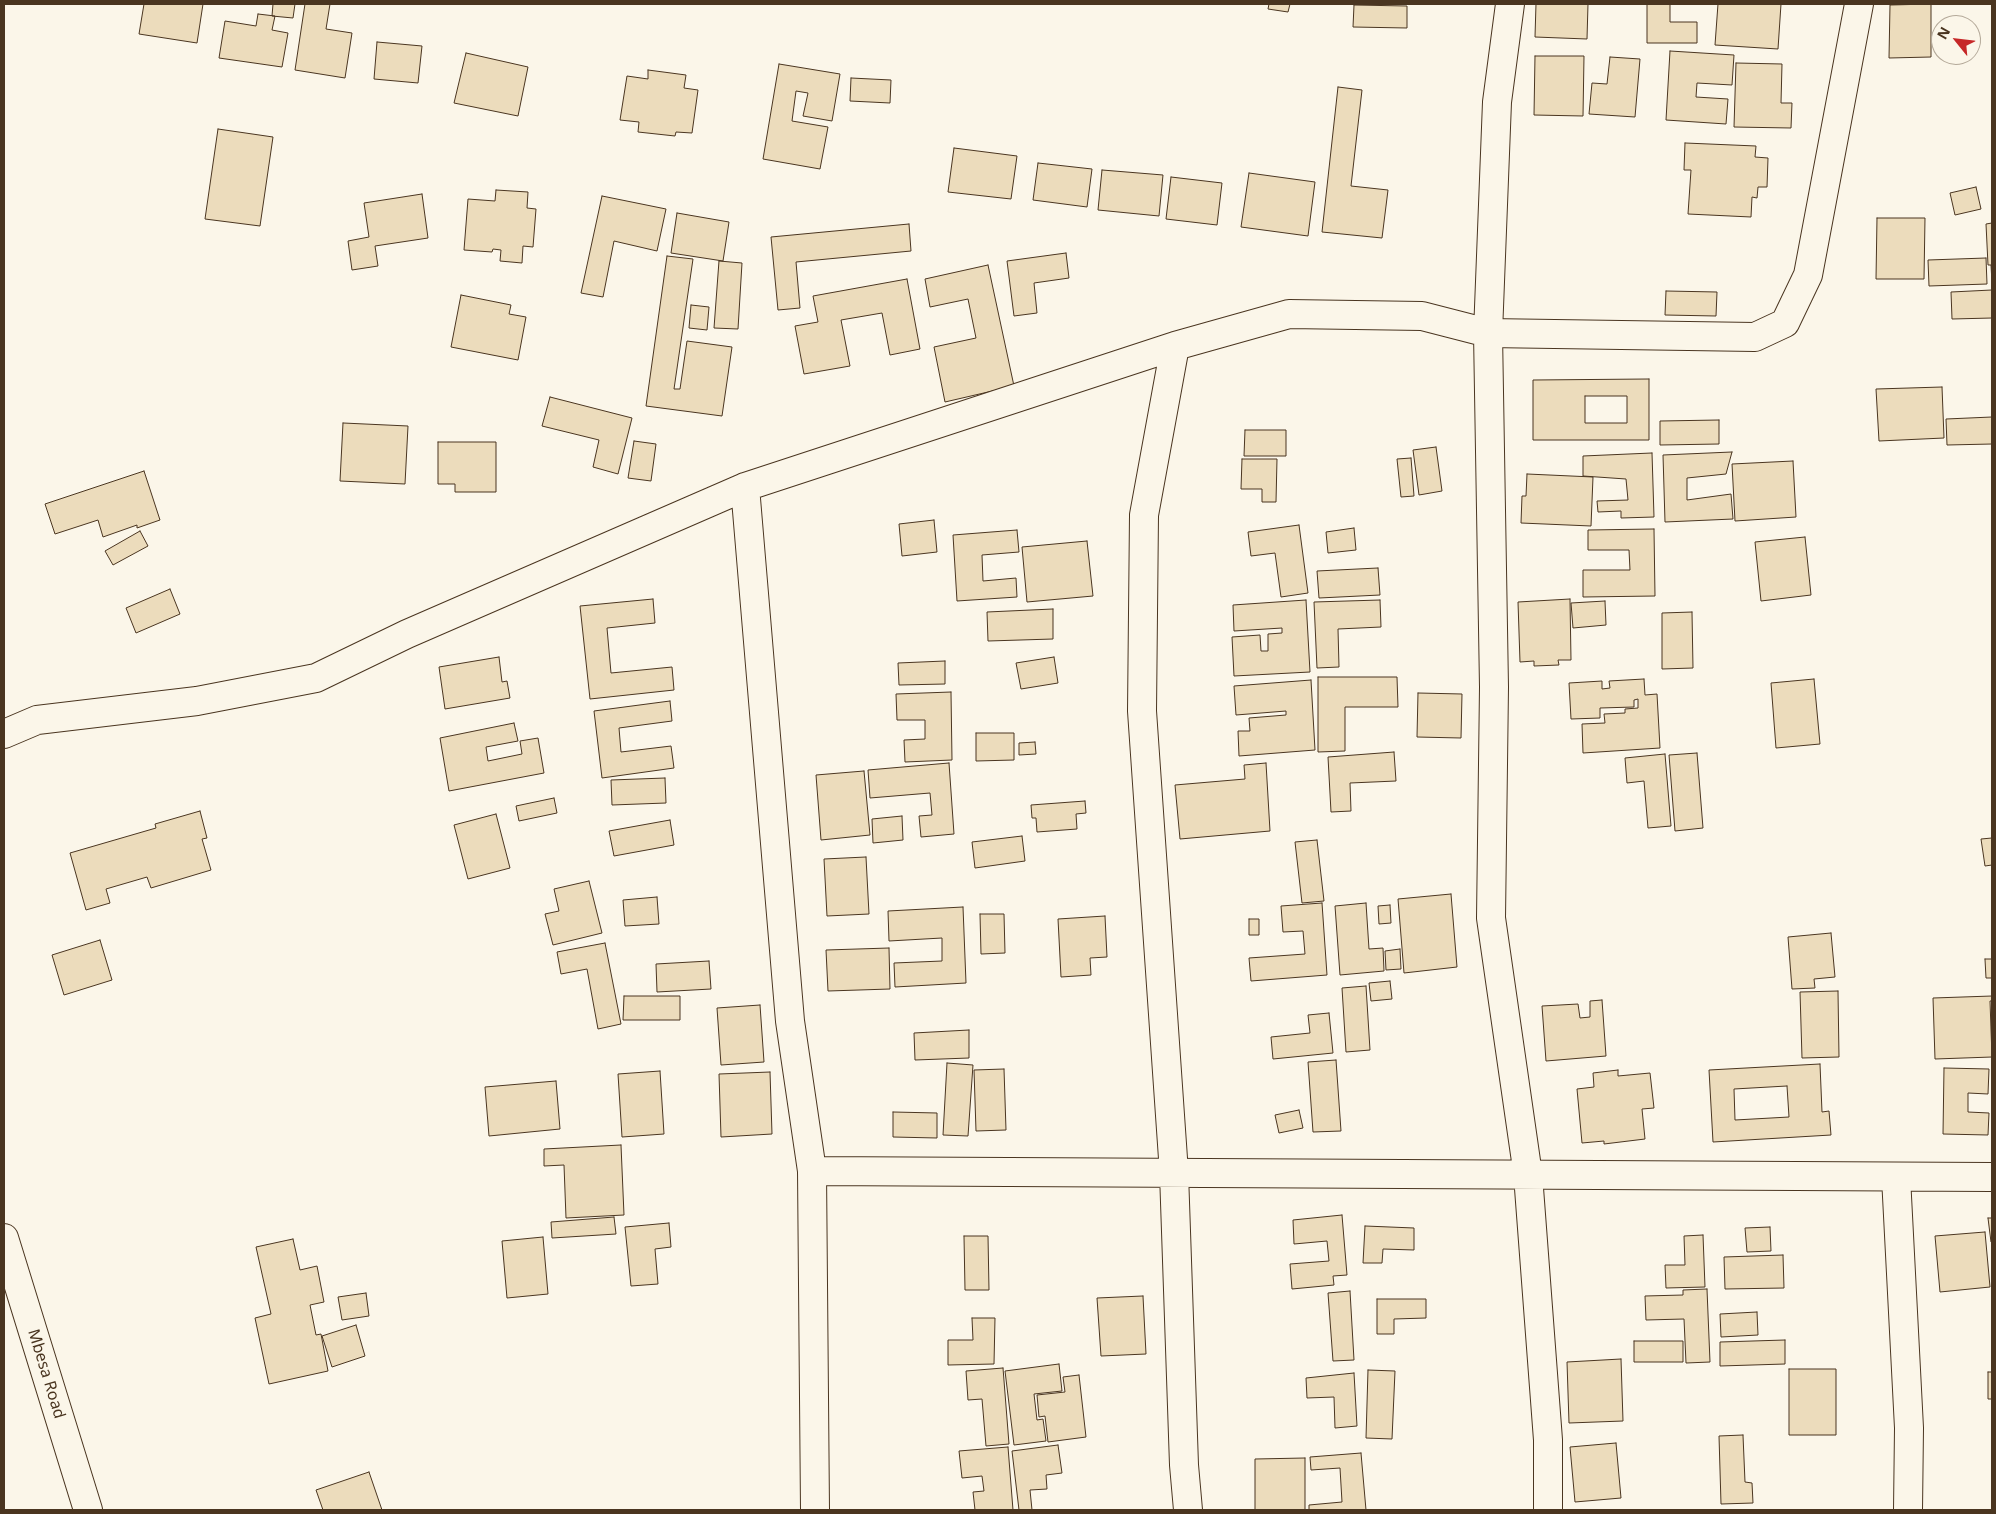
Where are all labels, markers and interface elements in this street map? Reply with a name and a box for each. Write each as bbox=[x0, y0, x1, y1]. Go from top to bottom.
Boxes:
north arrow bbox=[1931, 15, 1981, 65]
text: N bbox=[1932, 23, 1954, 43]
street label: Mbesa Road bbox=[23, 1327, 69, 1421]

